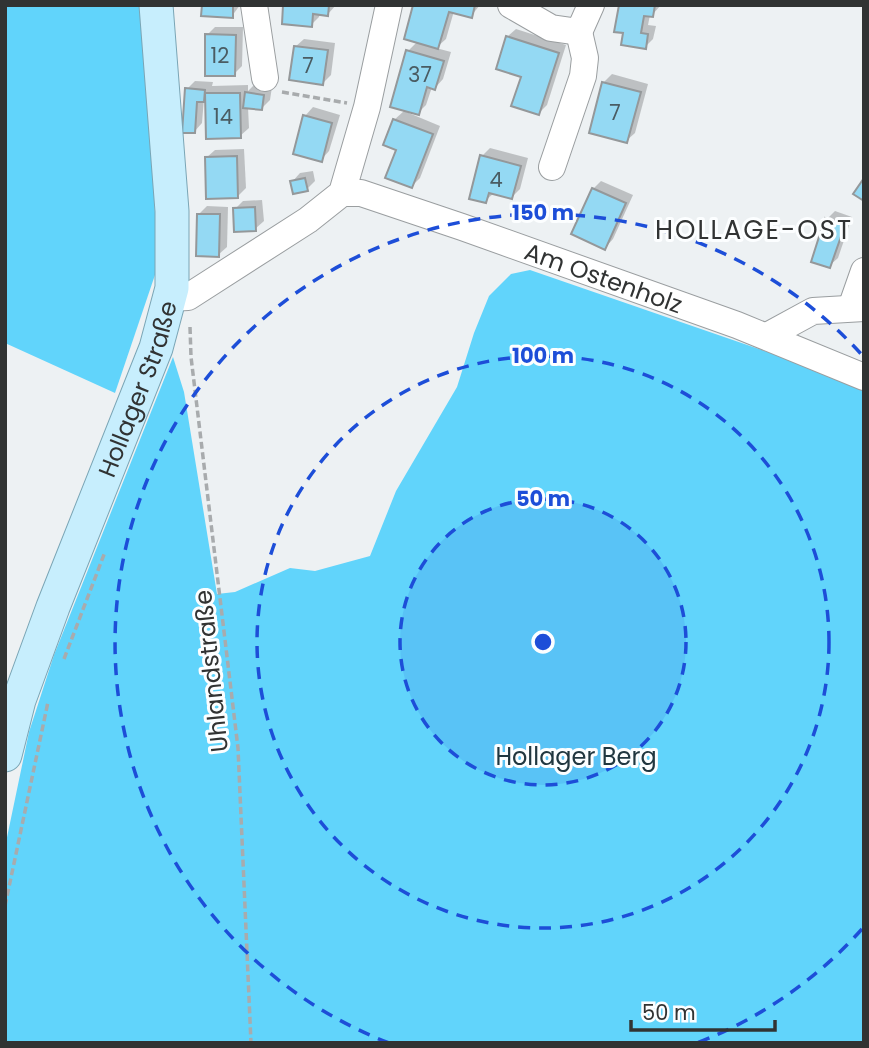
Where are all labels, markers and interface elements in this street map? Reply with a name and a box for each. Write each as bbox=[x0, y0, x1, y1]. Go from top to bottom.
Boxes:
house number: 12 bbox=[211, 41, 229, 70]
house number: 7 bbox=[302, 51, 314, 80]
house number: 37 bbox=[408, 60, 432, 89]
house number: 7 bbox=[609, 98, 621, 127]
house number: 14 bbox=[213, 102, 233, 131]
house number: 4 bbox=[489, 165, 503, 194]
text: 150 m bbox=[512, 198, 574, 227]
district label: HOLLAGE-OST bbox=[655, 212, 853, 248]
street label: Am Ostenholz bbox=[520, 234, 687, 321]
street label: Hollager Straße bbox=[90, 297, 184, 482]
text: 100 m bbox=[512, 341, 574, 370]
text: 50 m bbox=[516, 484, 570, 513]
street label: Uhlandstraße bbox=[186, 588, 236, 754]
centre of rings bbox=[531, 630, 555, 654]
park label: Hollager Berg bbox=[495, 740, 657, 773]
scale bar bbox=[631, 988, 774, 1032]
text: 50 m bbox=[642, 998, 696, 1027]

